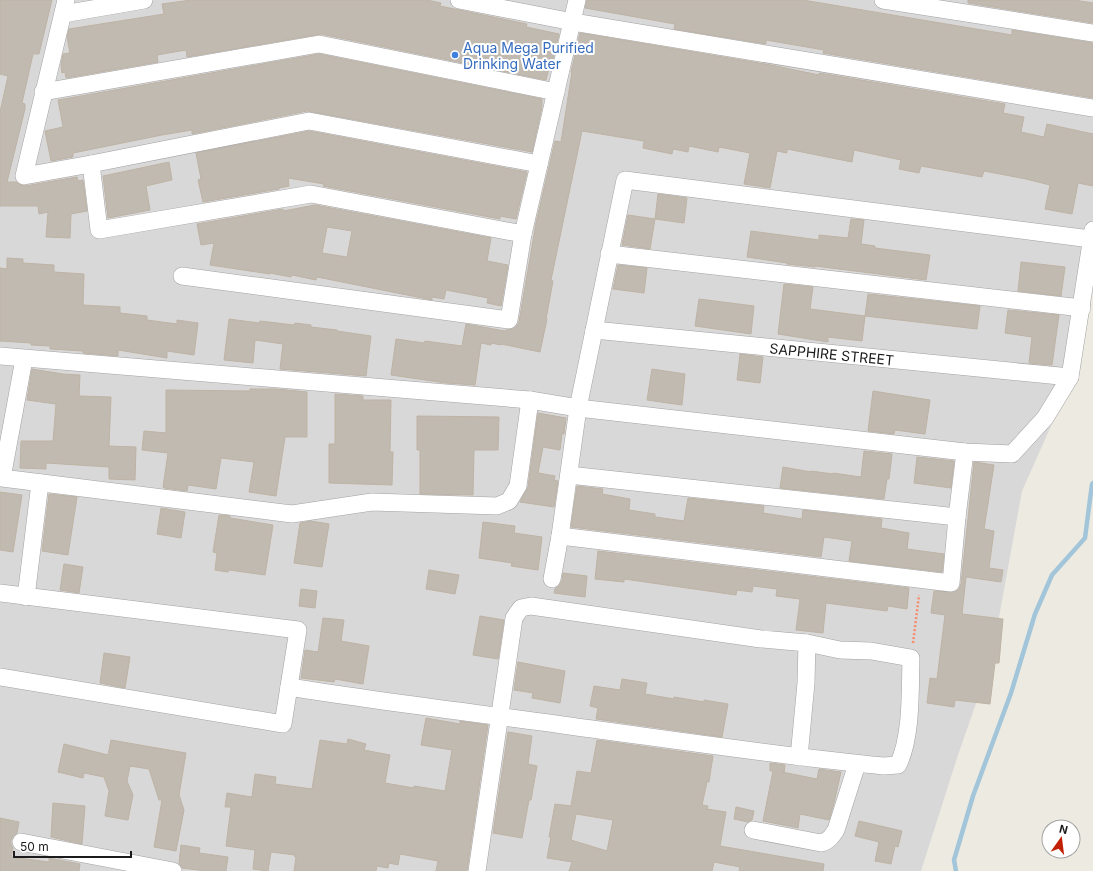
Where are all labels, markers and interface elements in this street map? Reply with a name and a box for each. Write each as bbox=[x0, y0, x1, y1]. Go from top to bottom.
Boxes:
place label: Aqua Mega Purified Drinking Water bbox=[463, 39, 594, 72]
marker: Aqua Mega Purified Drinking Water bbox=[450, 50, 460, 60]
street label: SAPPHIRE STREET bbox=[769, 339, 895, 368]
north arrow bbox=[1041, 819, 1081, 859]
text: N bbox=[1058, 821, 1069, 837]
scale bar bbox=[14, 833, 131, 859]
text: 50 m bbox=[20, 839, 49, 854]

